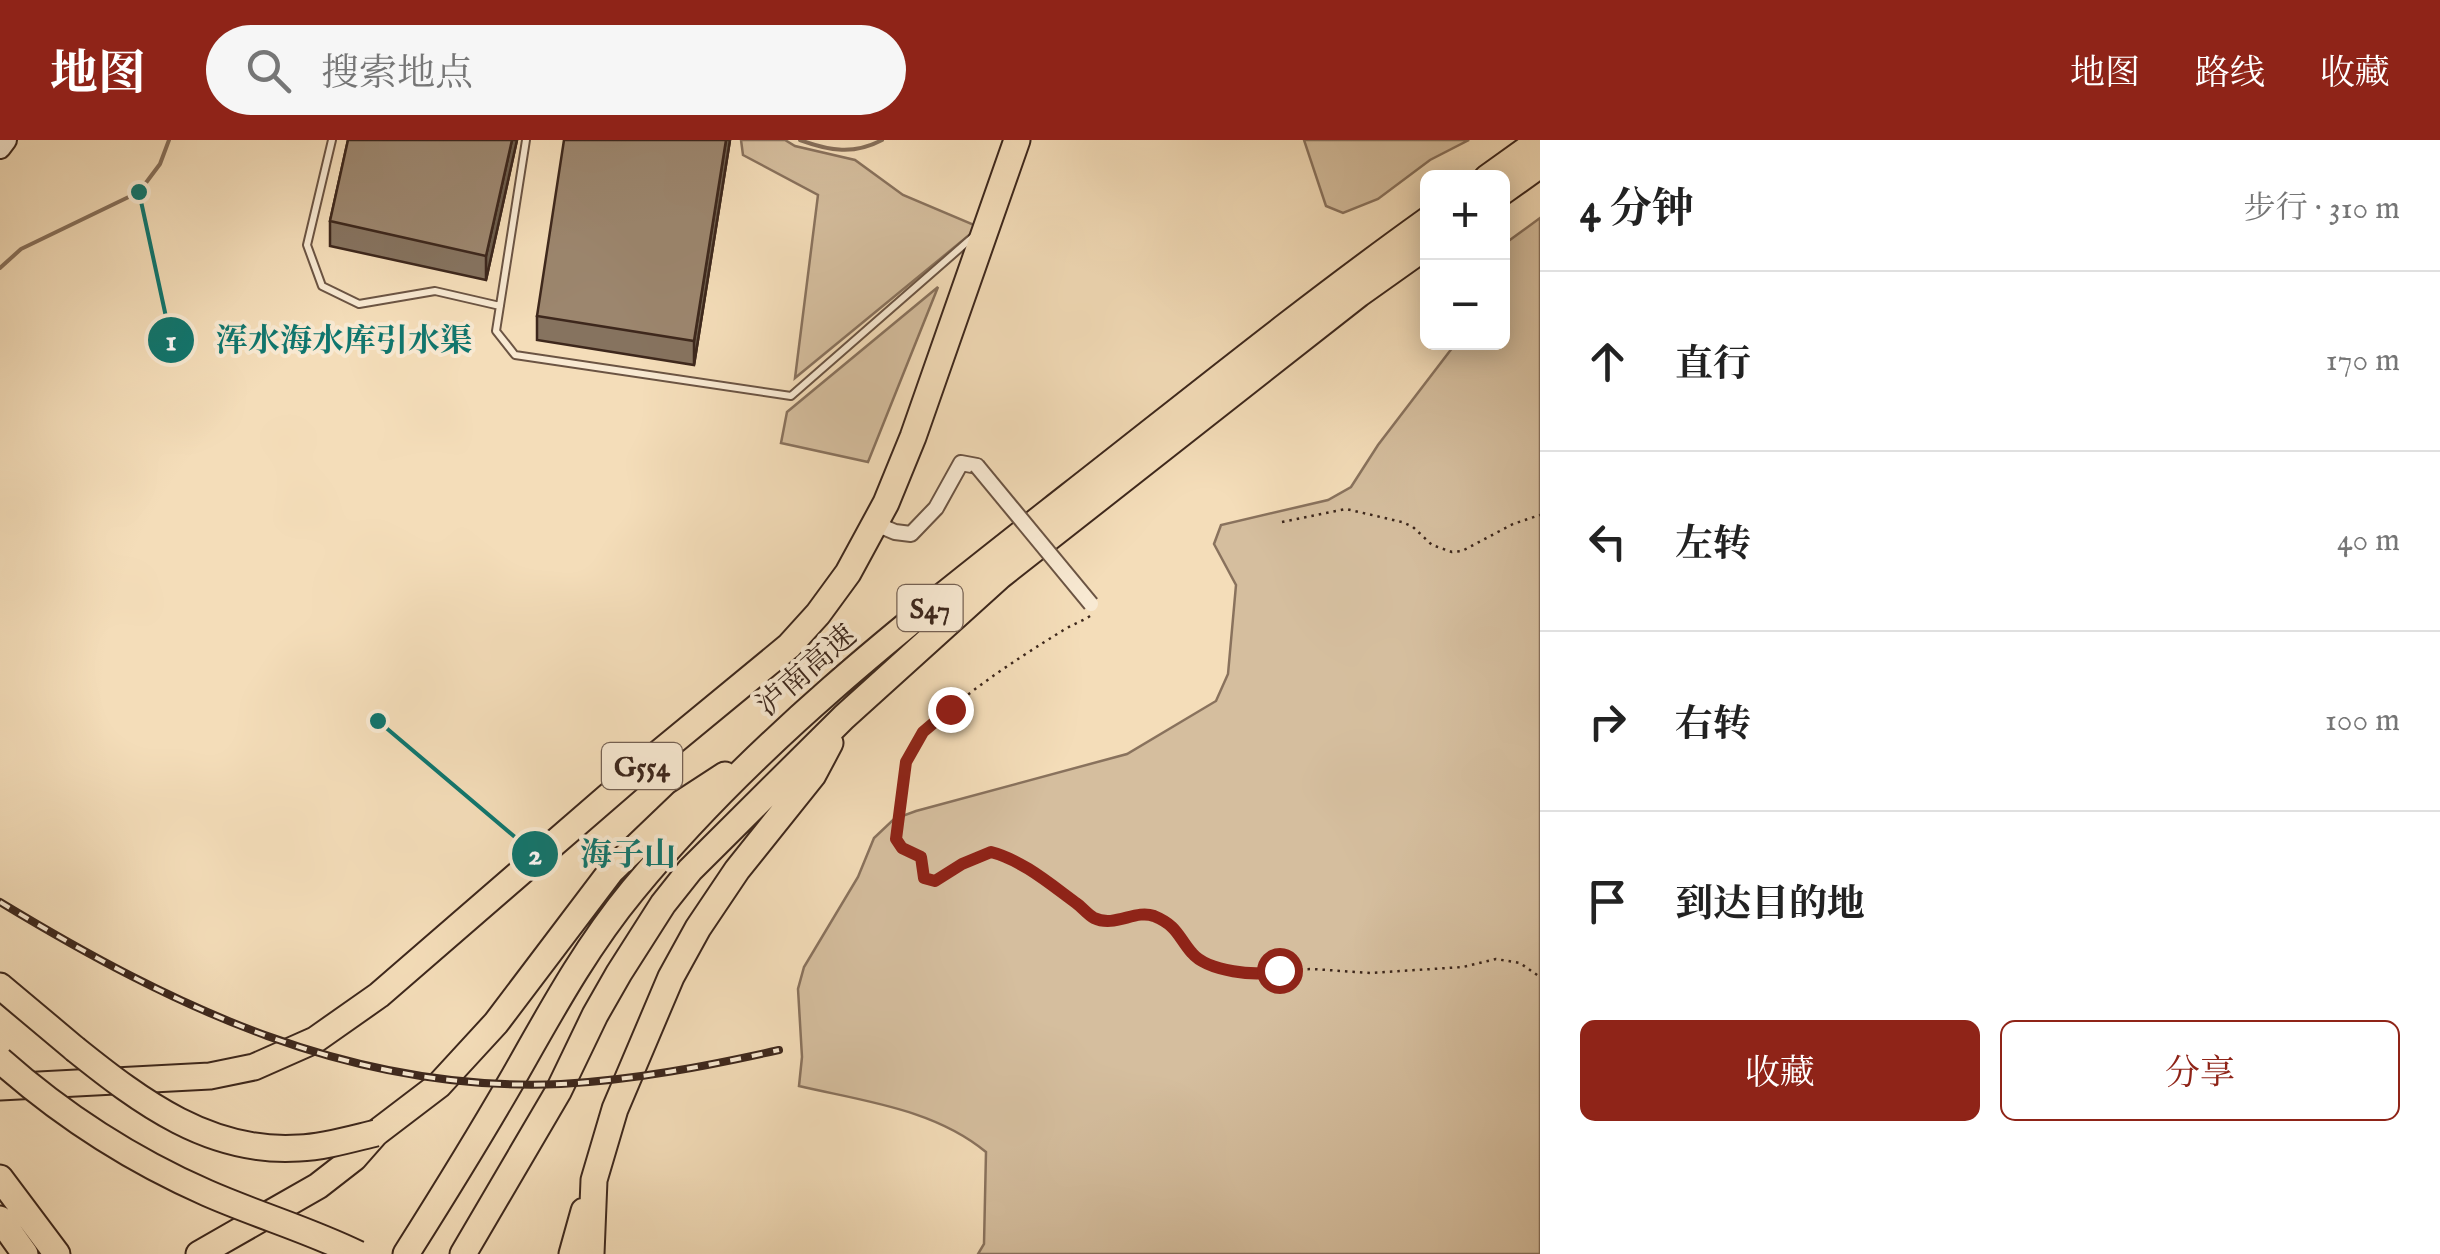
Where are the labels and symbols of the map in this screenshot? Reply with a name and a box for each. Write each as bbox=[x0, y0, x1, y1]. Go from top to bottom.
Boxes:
callout: 浑水海水库引水渠 bbox=[146, 309, 492, 371]
text: 浑水海水库引水渠 bbox=[216, 322, 472, 363]
text: 1 bbox=[165, 323, 177, 361]
road number: S47 bbox=[898, 585, 962, 631]
street label: 泸南高速 bbox=[750, 618, 865, 725]
route end bbox=[928, 687, 974, 733]
road number: G554 bbox=[602, 743, 682, 789]
callout: 海子山 bbox=[510, 823, 696, 885]
text: 海子山 bbox=[580, 836, 676, 877]
text: 2 bbox=[528, 837, 542, 875]
route start bbox=[1257, 948, 1303, 994]

